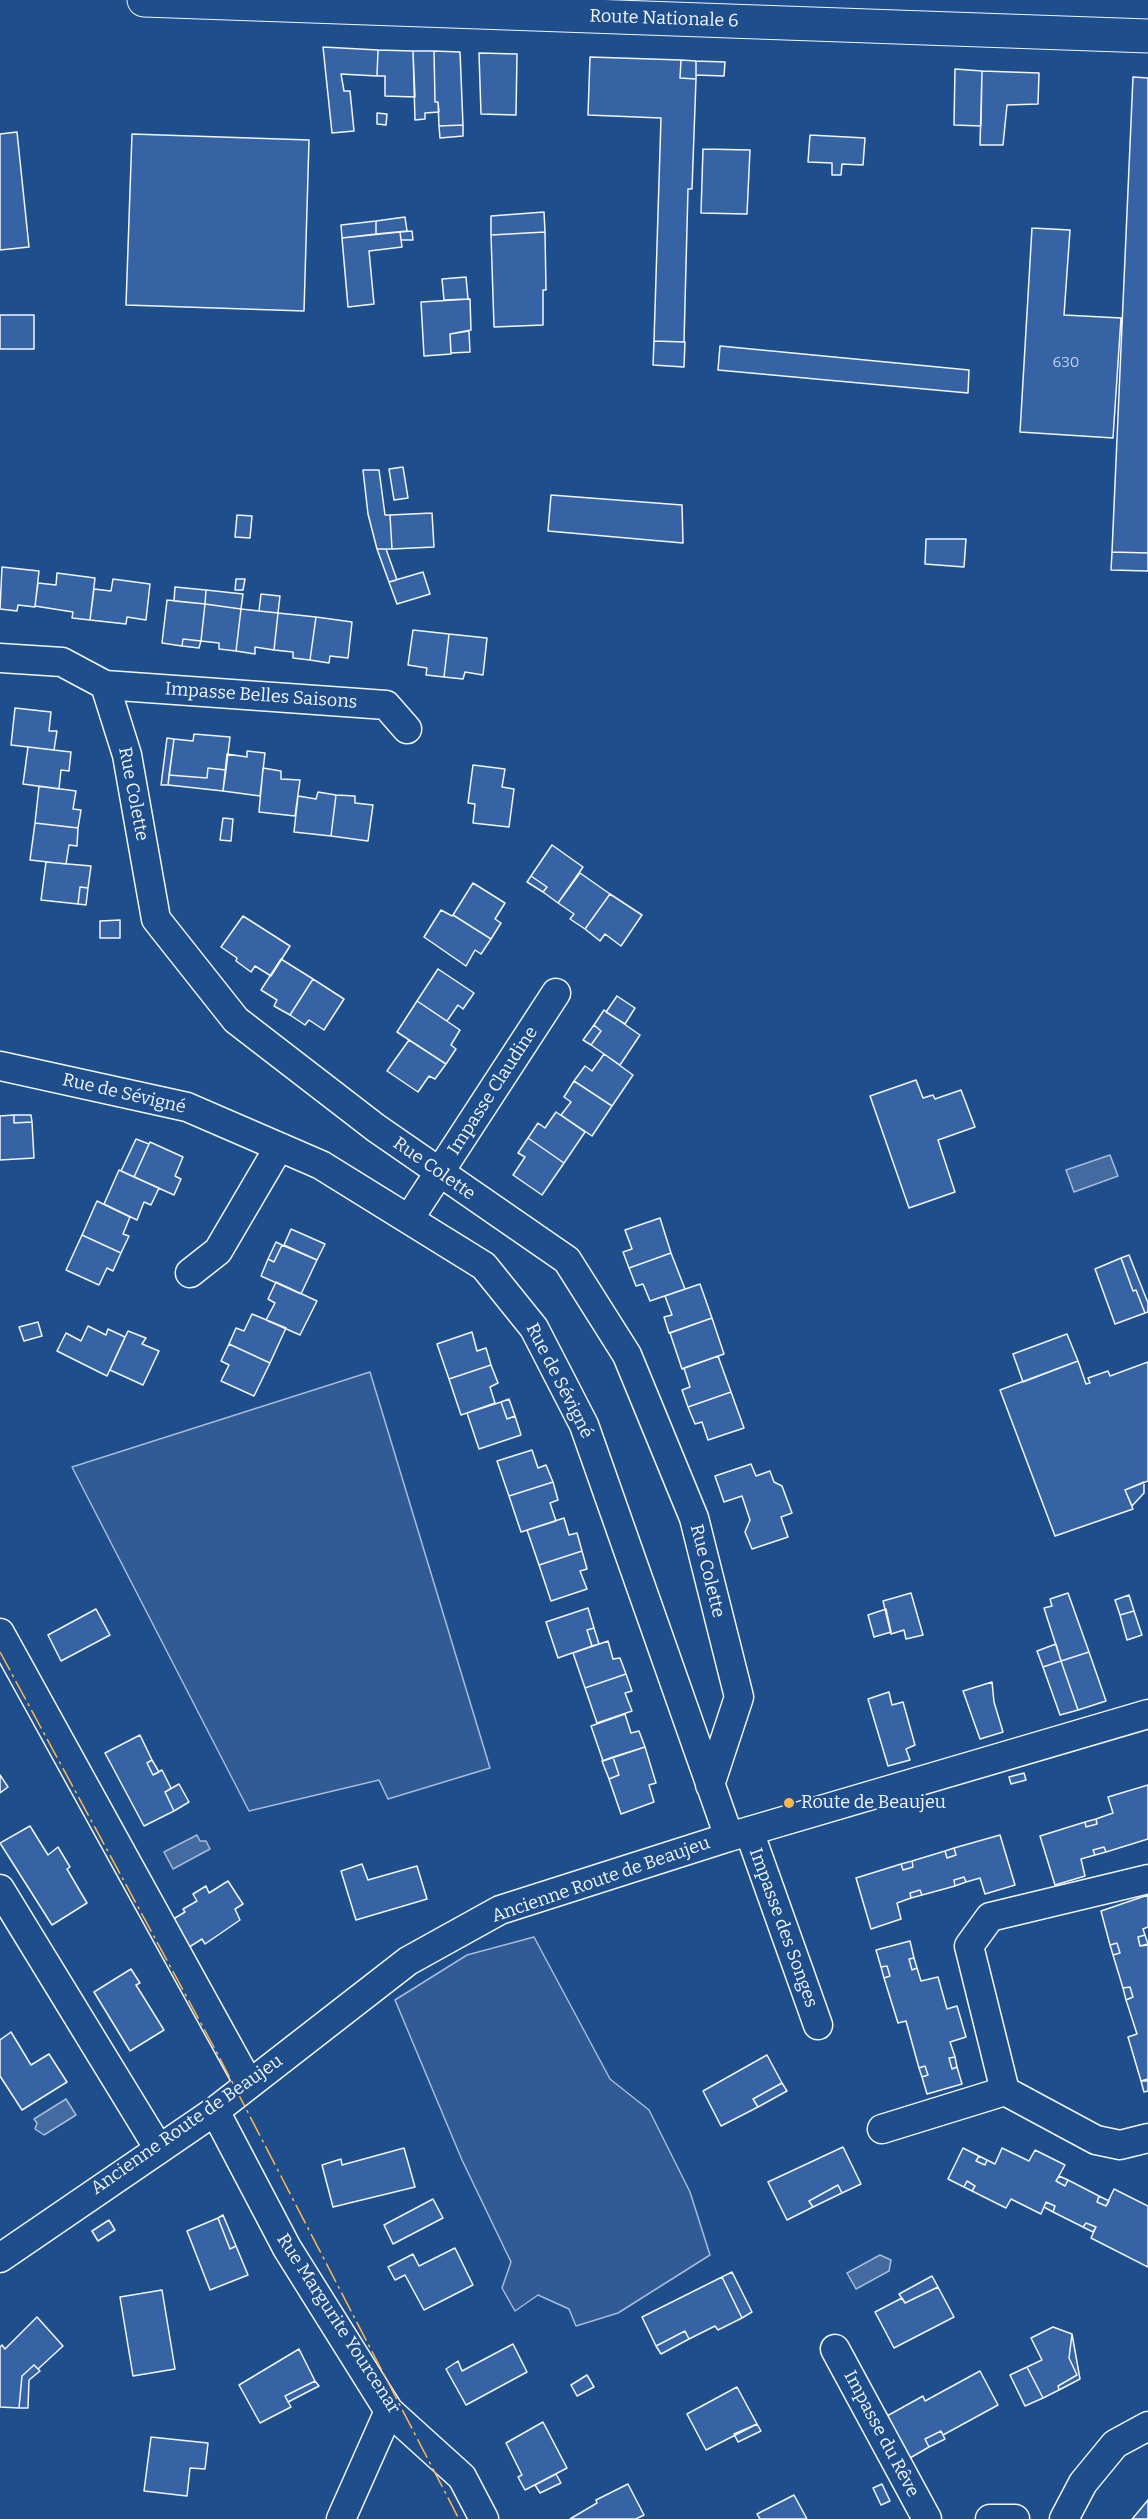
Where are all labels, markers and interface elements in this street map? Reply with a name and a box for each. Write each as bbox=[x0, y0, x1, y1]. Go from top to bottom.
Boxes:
street label: Route Nationale 6 bbox=[589, 6, 739, 32]
house number: 630 bbox=[1053, 354, 1079, 372]
street label: Impasse Belles Saisons bbox=[164, 678, 358, 714]
street label: Rue Colette bbox=[113, 745, 153, 843]
street label: Impasse Claudine bbox=[443, 1023, 543, 1159]
street label: Rue de Sévigné bbox=[60, 1069, 188, 1119]
street label: Rue Colette bbox=[389, 1133, 479, 1205]
street label: Rue de Sévigné bbox=[521, 1320, 597, 1442]
street label: Rue Colette bbox=[685, 1522, 729, 1620]
place label: Route de Beaujeu bbox=[801, 1792, 946, 1814]
marker: Route de Beaujeu bbox=[782, 1796, 796, 1810]
street label: Ancienne Route de Beaujeu bbox=[489, 1832, 713, 1928]
street label: Impasse des Songes bbox=[744, 1845, 822, 2011]
street label: Ancienne Route de Beaujeu bbox=[87, 2050, 287, 2200]
street label: Rue Margurite Yourcenar bbox=[272, 2230, 404, 2418]
street label: Impasse du Rêve bbox=[839, 2367, 923, 2501]

